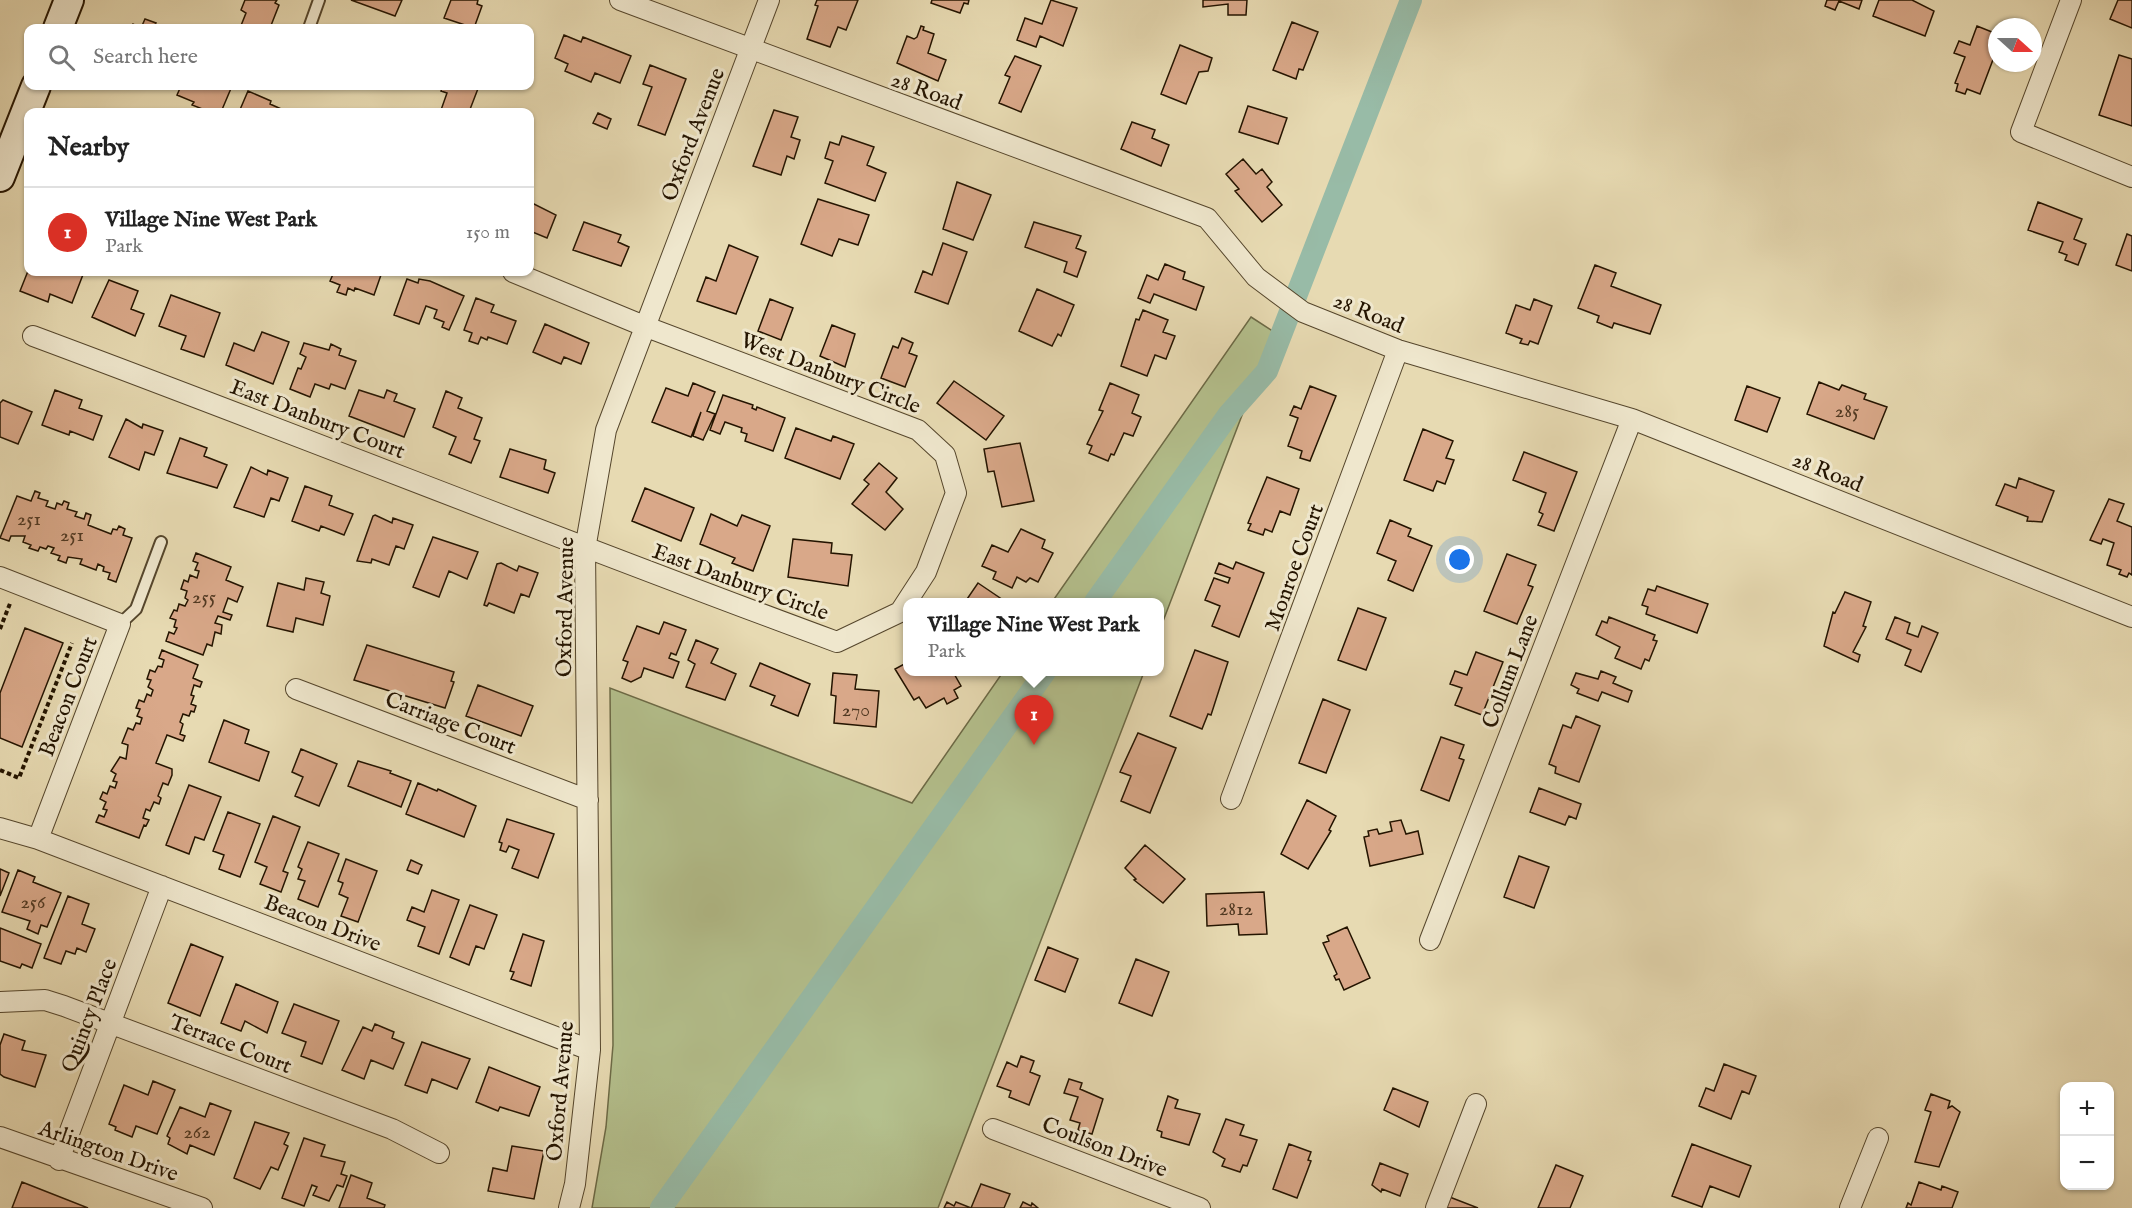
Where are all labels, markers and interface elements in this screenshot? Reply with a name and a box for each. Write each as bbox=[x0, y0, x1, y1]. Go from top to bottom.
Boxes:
north arrow bbox=[1988, 18, 2042, 72]
search box bbox=[24, 24, 534, 90]
icon: search bbox=[45, 41, 78, 74]
text: Search here bbox=[93, 43, 198, 71]
street label: Oxford Avenue bbox=[656, 64, 732, 205]
street label: 28 Road bbox=[887, 66, 966, 118]
text: Nearby bbox=[48, 131, 129, 164]
text: Village Nine West Park bbox=[105, 206, 317, 234]
text: 1 bbox=[64, 220, 71, 245]
text: 150 m bbox=[466, 220, 510, 245]
text: Park bbox=[105, 234, 143, 259]
street label: 28 Road bbox=[1329, 287, 1408, 341]
street label: West Danbury Circle bbox=[736, 327, 924, 421]
street label: East Danbury Court bbox=[226, 374, 409, 466]
house number: 285 bbox=[1835, 399, 1859, 424]
street label: 28 Road bbox=[1788, 446, 1867, 500]
street label: Monroe Court bbox=[1259, 500, 1331, 635]
house number: 251 bbox=[17, 507, 41, 532]
house number: 251 bbox=[60, 523, 84, 548]
street label: Oxford Avenue bbox=[551, 537, 581, 677]
street label: East Danbury Circle bbox=[648, 538, 832, 628]
your location bbox=[1445, 545, 1474, 574]
house number: 255 bbox=[192, 585, 216, 610]
popup bbox=[903, 598, 1164, 676]
text: Village Nine West Park bbox=[928, 611, 1139, 639]
street label: Collum Lane bbox=[1476, 611, 1545, 733]
street label: Beacon Court bbox=[33, 632, 105, 761]
text: Park bbox=[928, 639, 966, 664]
street label: Carriage Court bbox=[381, 686, 520, 762]
pin: 1 bbox=[1014, 696, 1054, 745]
house number: 270 bbox=[842, 698, 870, 723]
street label: Beacon Drive bbox=[260, 889, 385, 959]
house number: 256 bbox=[21, 890, 46, 915]
house number: 2812 bbox=[1219, 897, 1253, 922]
street label: Quincy Place bbox=[55, 955, 124, 1077]
street label: Terrace Court bbox=[165, 1009, 296, 1081]
street label: Oxford Avenue bbox=[541, 1020, 581, 1162]
map controls bbox=[2060, 1082, 2114, 1190]
button: + bbox=[2060, 1082, 2114, 1136]
street label: Coulson Drive bbox=[1038, 1111, 1171, 1185]
street label: Arlington Drive bbox=[34, 1115, 182, 1189]
house number: 262 bbox=[183, 1120, 211, 1145]
button: − bbox=[2060, 1136, 2114, 1190]

